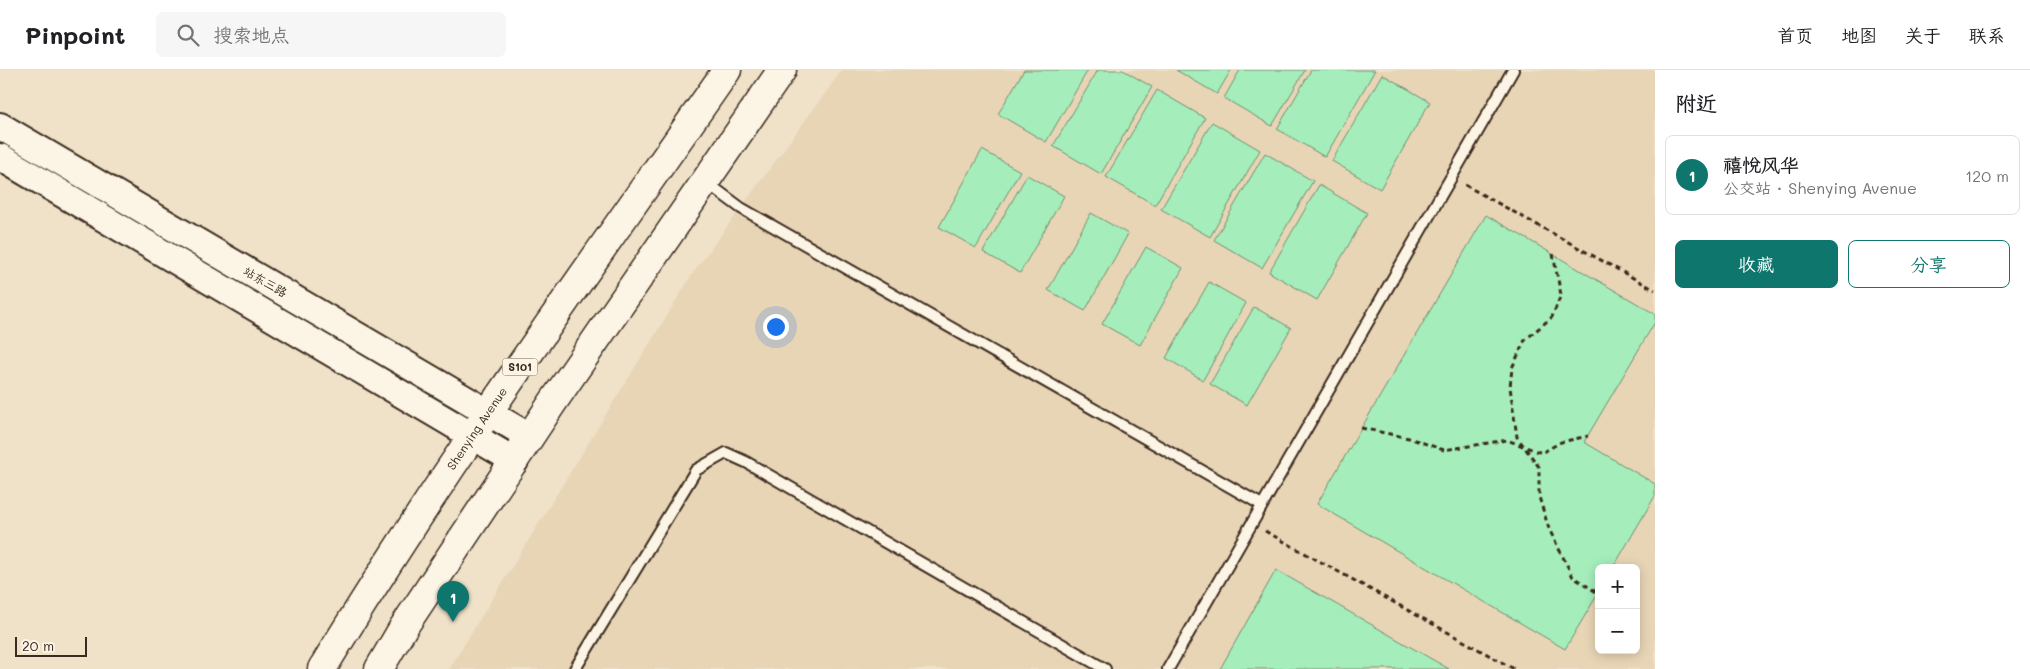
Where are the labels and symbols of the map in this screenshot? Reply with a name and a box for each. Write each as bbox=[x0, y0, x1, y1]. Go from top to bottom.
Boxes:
street label: 站东三路 bbox=[241, 262, 290, 300]
your location bbox=[763, 314, 789, 340]
road number: S101 bbox=[502, 358, 538, 376]
street label: Shenying Avenue bbox=[443, 384, 510, 473]
pin: 1 bbox=[437, 581, 469, 622]
scale bar bbox=[15, 634, 88, 657]

